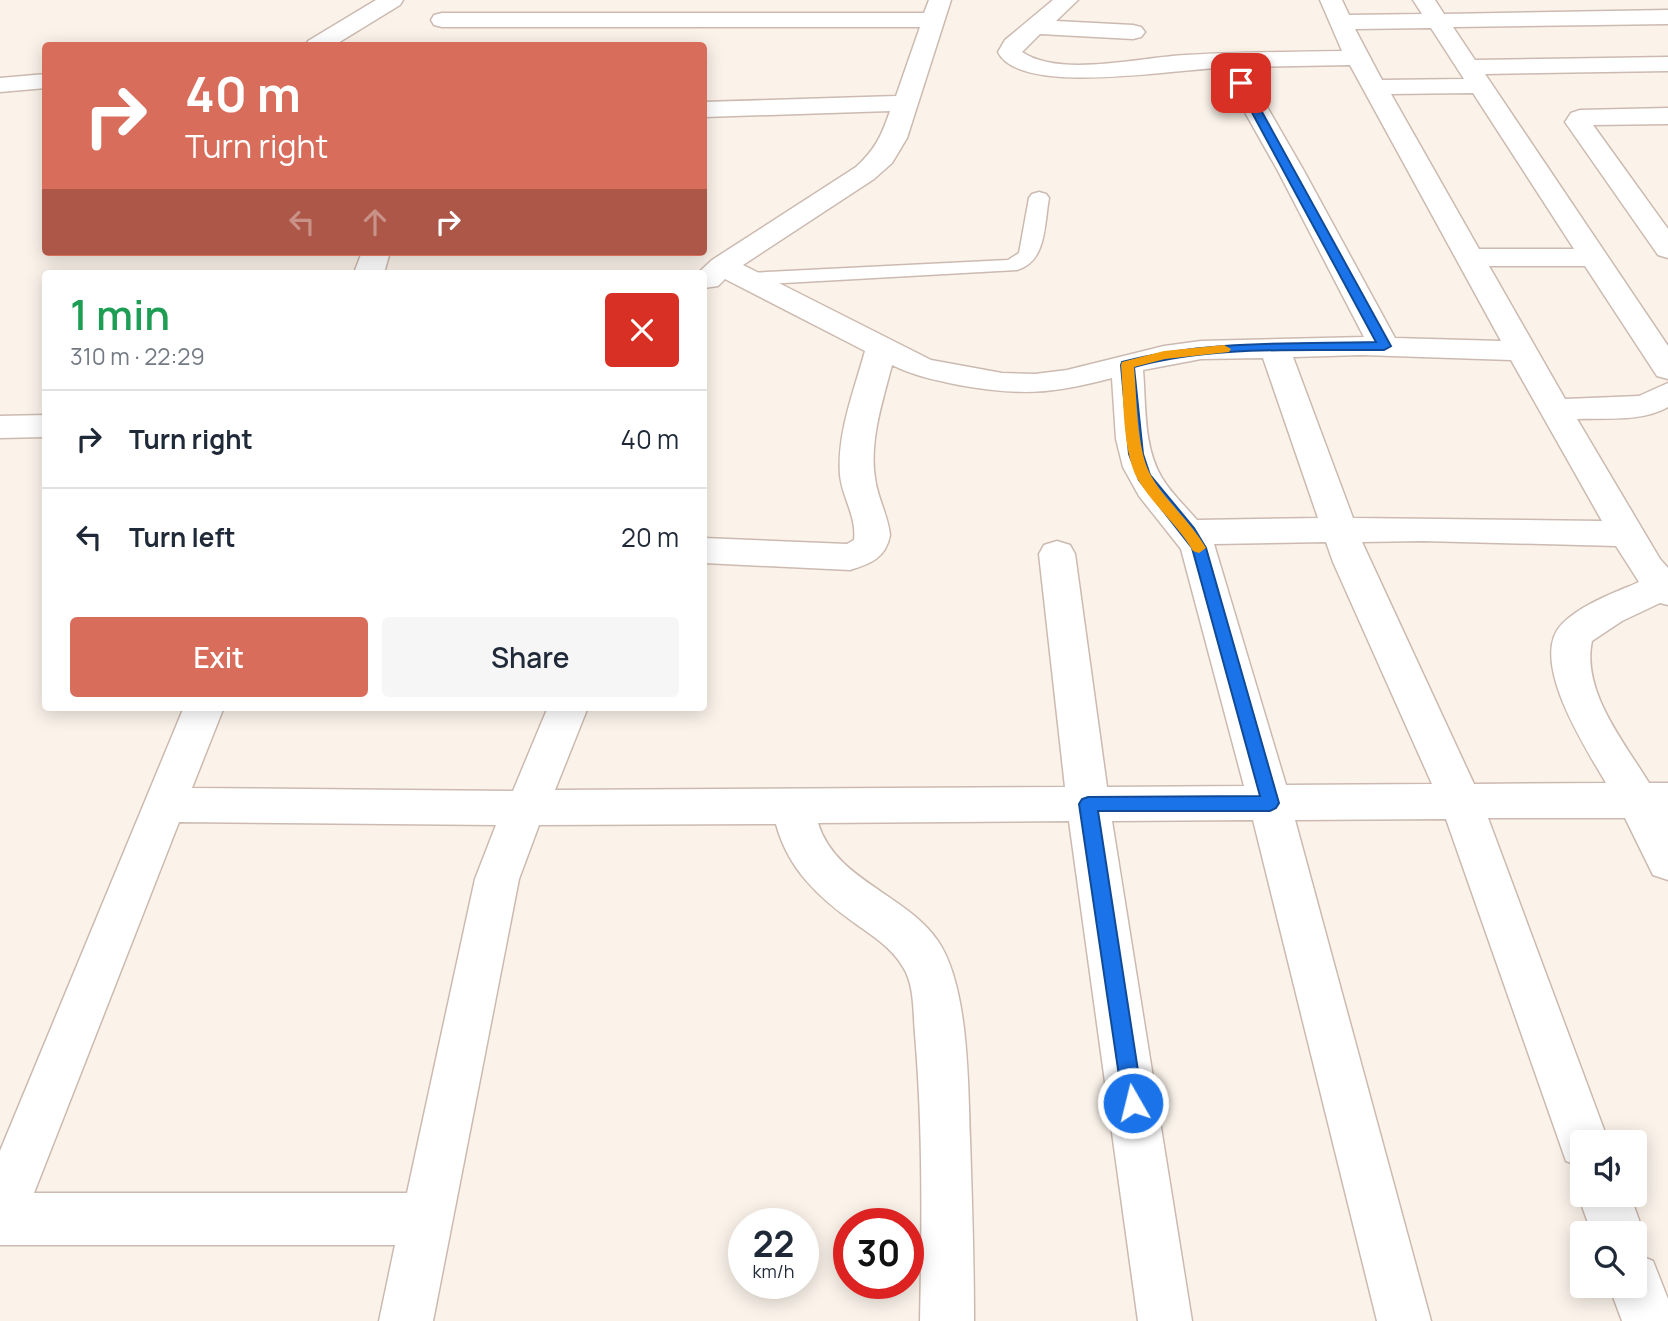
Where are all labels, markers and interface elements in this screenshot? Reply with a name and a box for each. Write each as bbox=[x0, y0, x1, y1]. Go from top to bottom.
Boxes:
pin bbox=[1211, 53, 1271, 113]
text: 40 m bbox=[185, 60, 301, 127]
icon: arrive bbox=[1222, 64, 1260, 102]
icon: right bbox=[70, 70, 161, 161]
text: Turn right bbox=[185, 124, 328, 168]
icon: left bbox=[283, 203, 321, 241]
icon: ahead bbox=[356, 203, 394, 241]
icon: right bbox=[429, 203, 467, 241]
text: 1 min bbox=[70, 285, 170, 343]
button: close bbox=[605, 293, 679, 367]
text: 310 m · 22:29 bbox=[70, 340, 205, 372]
icon: right bbox=[70, 420, 108, 458]
text: Turn right bbox=[129, 421, 253, 457]
text: 40 m bbox=[621, 421, 679, 457]
icon: left bbox=[70, 518, 108, 556]
text: Turn left bbox=[129, 519, 236, 555]
text: 20 m bbox=[621, 519, 679, 555]
button: Exit bbox=[70, 617, 368, 697]
button: Share bbox=[382, 617, 679, 697]
position arrow bbox=[1096, 1066, 1170, 1140]
map controls bbox=[1570, 1130, 1647, 1298]
button: sound bbox=[1570, 1130, 1647, 1207]
speed limit sign: 30 bbox=[833, 1208, 924, 1299]
text: 22 bbox=[753, 1220, 794, 1268]
button: search bbox=[1570, 1221, 1647, 1298]
text: km/h bbox=[753, 1259, 794, 1283]

